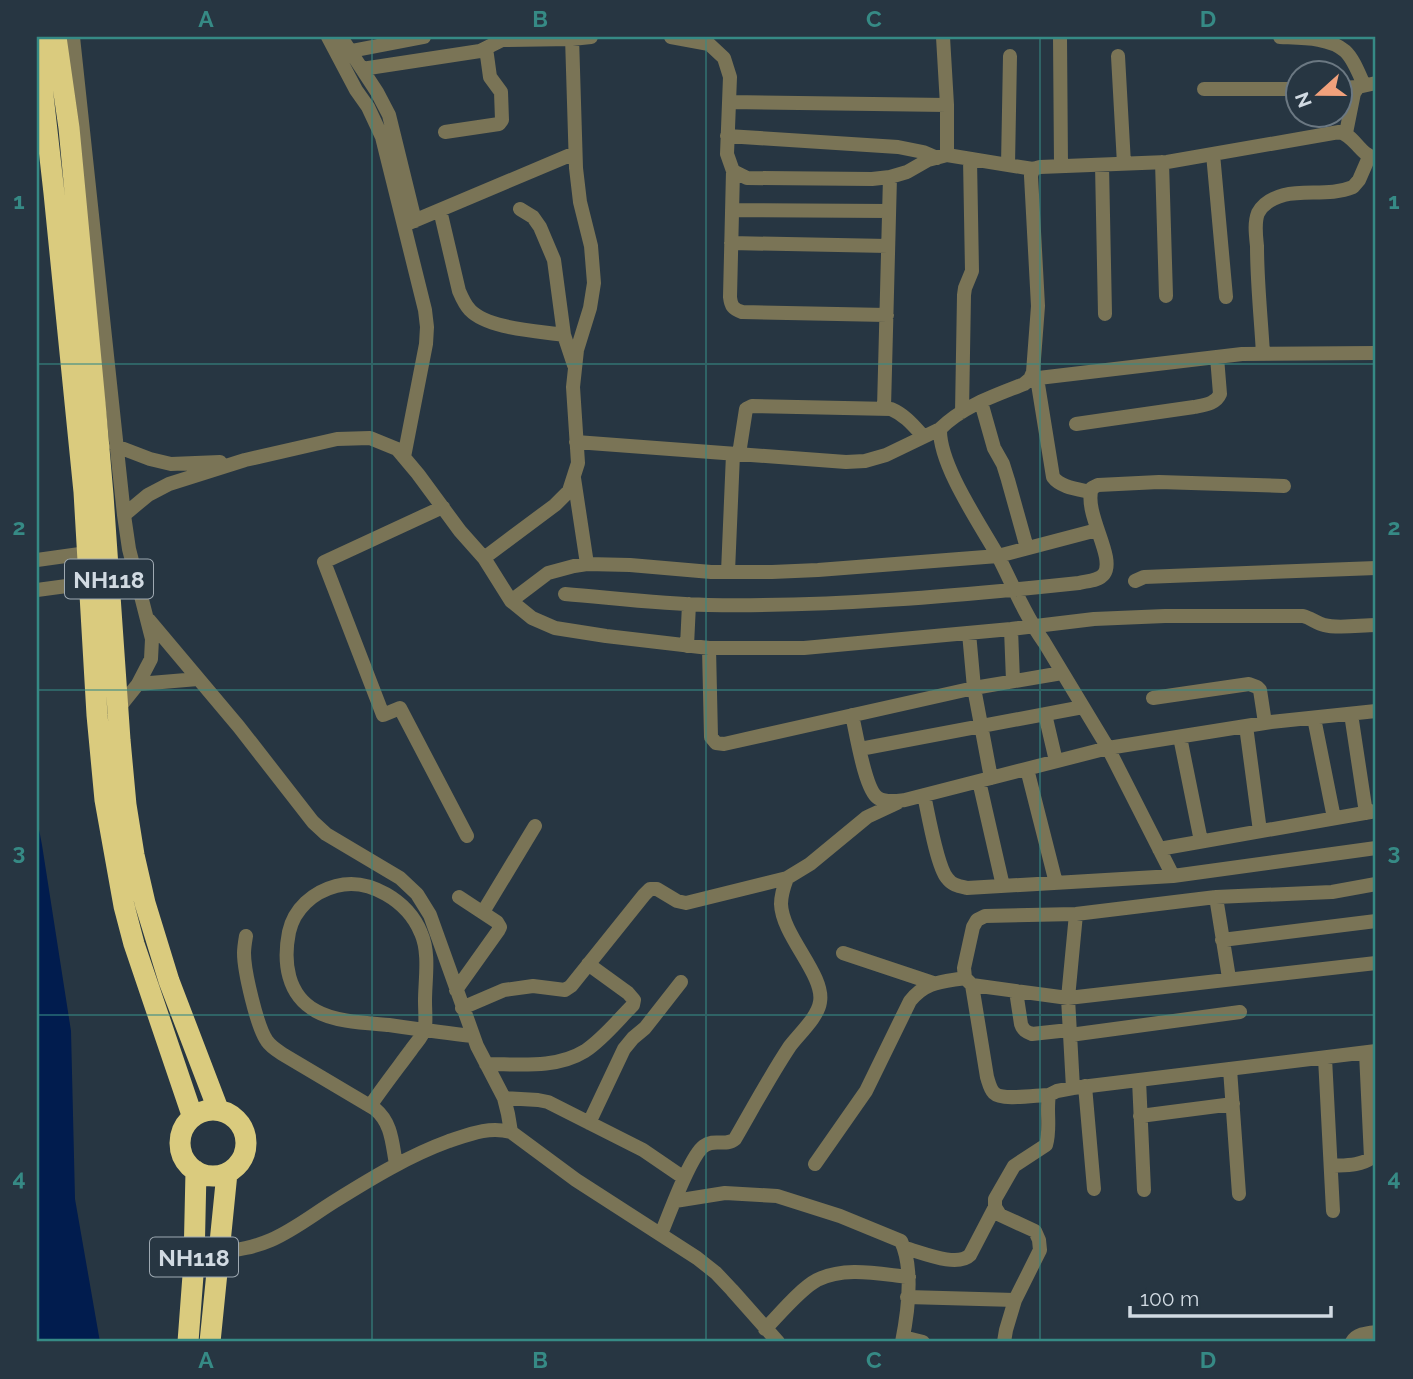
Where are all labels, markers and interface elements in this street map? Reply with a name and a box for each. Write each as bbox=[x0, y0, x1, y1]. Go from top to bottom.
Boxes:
text: A bbox=[198, 5, 214, 32]
text: B bbox=[532, 5, 548, 32]
text: C bbox=[866, 5, 882, 32]
text: D bbox=[1200, 5, 1216, 32]
north arrow bbox=[1284, 60, 1354, 130]
text: N bbox=[1290, 89, 1316, 111]
text: 1 bbox=[13, 187, 25, 214]
text: 1 bbox=[1388, 187, 1400, 214]
text: 2 bbox=[13, 513, 25, 540]
text: 2 bbox=[1388, 513, 1400, 540]
road number: NH118 bbox=[65, 559, 153, 598]
text: 3 bbox=[13, 838, 25, 865]
text: 3 bbox=[1388, 838, 1400, 865]
text: 4 bbox=[12, 1164, 26, 1191]
text: 4 bbox=[1387, 1164, 1401, 1191]
road number: NH118 bbox=[150, 1238, 238, 1276]
scale bar bbox=[1130, 1274, 1331, 1318]
text: 100 m bbox=[1140, 1286, 1199, 1311]
text: A bbox=[198, 1346, 214, 1373]
text: B bbox=[532, 1346, 548, 1373]
text: C bbox=[866, 1346, 882, 1373]
text: D bbox=[1200, 1346, 1216, 1373]

